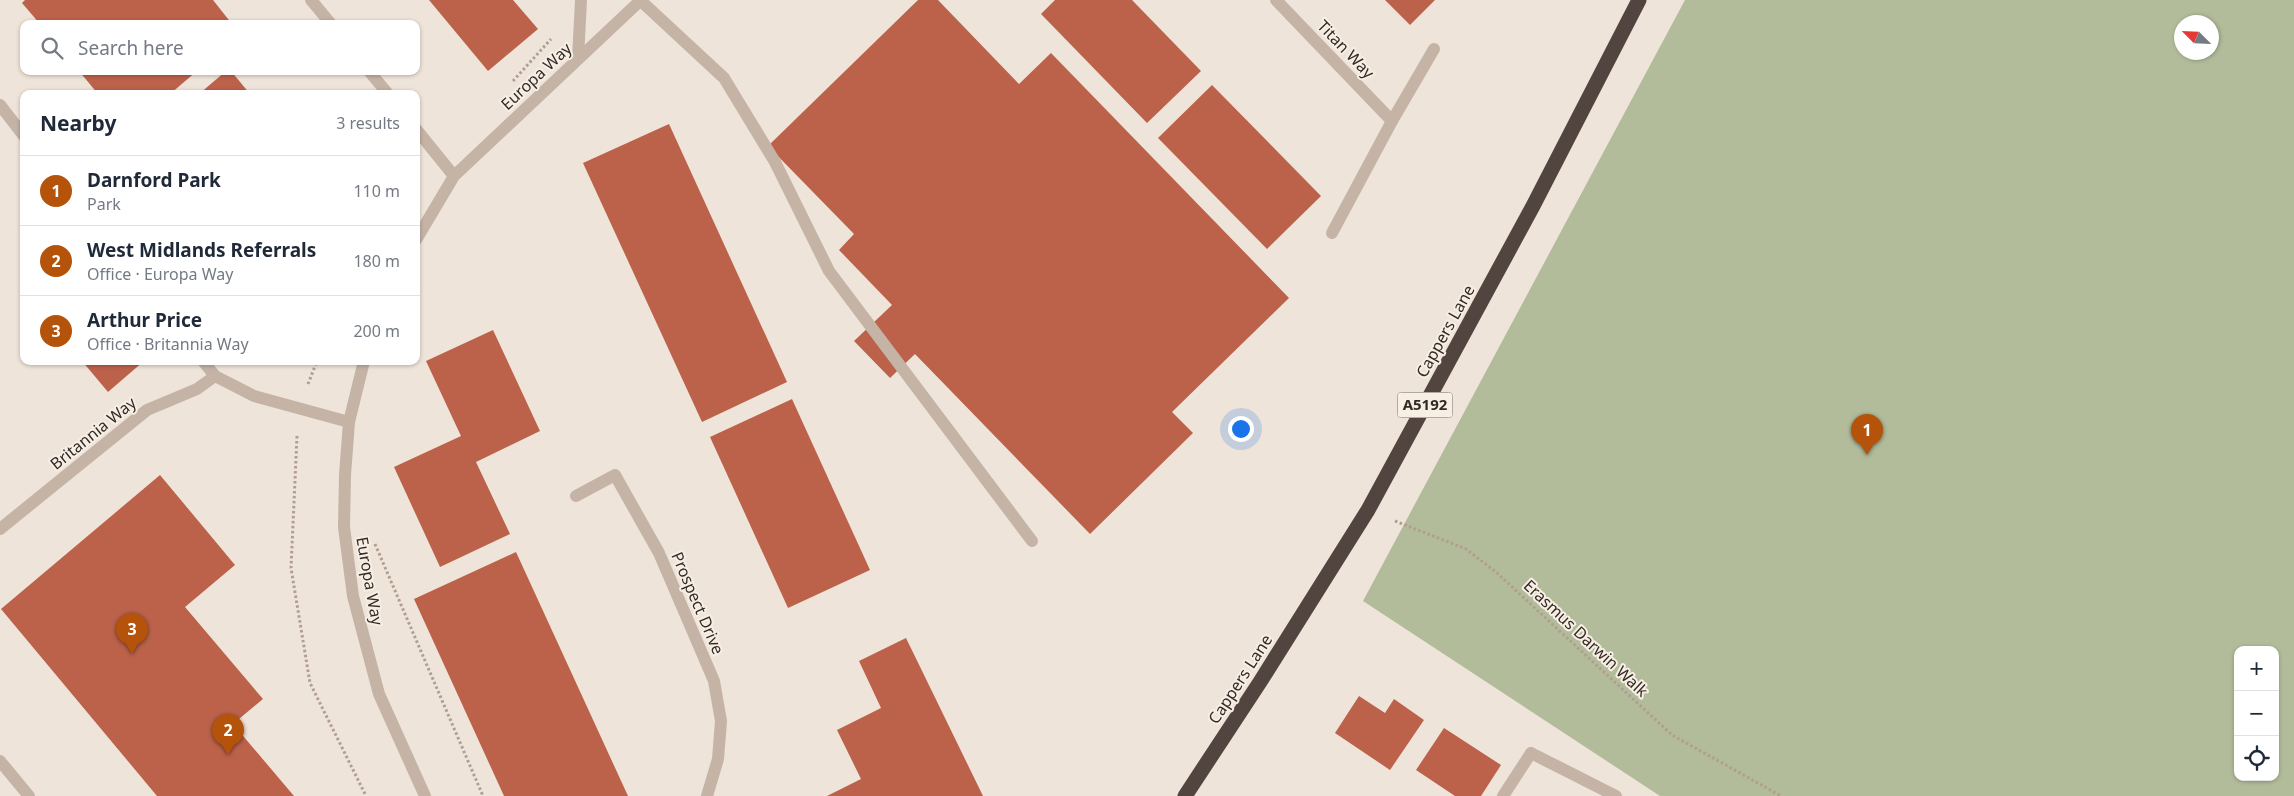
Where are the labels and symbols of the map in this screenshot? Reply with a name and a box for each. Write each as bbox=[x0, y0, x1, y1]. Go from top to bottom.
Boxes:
street label: Titan Way bbox=[1313, 15, 1380, 84]
north arrow bbox=[2174, 15, 2219, 60]
street label: Europa Way bbox=[496, 37, 577, 115]
street label: Cappers Lane bbox=[1411, 281, 1479, 381]
street label: Britannia Way bbox=[45, 391, 141, 474]
road number: A5192 bbox=[1398, 392, 1452, 418]
pin: 1 bbox=[1851, 414, 1883, 455]
your location bbox=[1228, 416, 1254, 442]
street label: Europa Way bbox=[351, 535, 389, 628]
street label: Prospect Drive bbox=[667, 548, 729, 658]
street label: Erasmus Darwin Walk bbox=[1519, 574, 1653, 702]
pin: 3 bbox=[116, 613, 148, 654]
street label: Cappers Lane bbox=[1203, 630, 1277, 728]
pin: 2 bbox=[212, 714, 244, 755]

